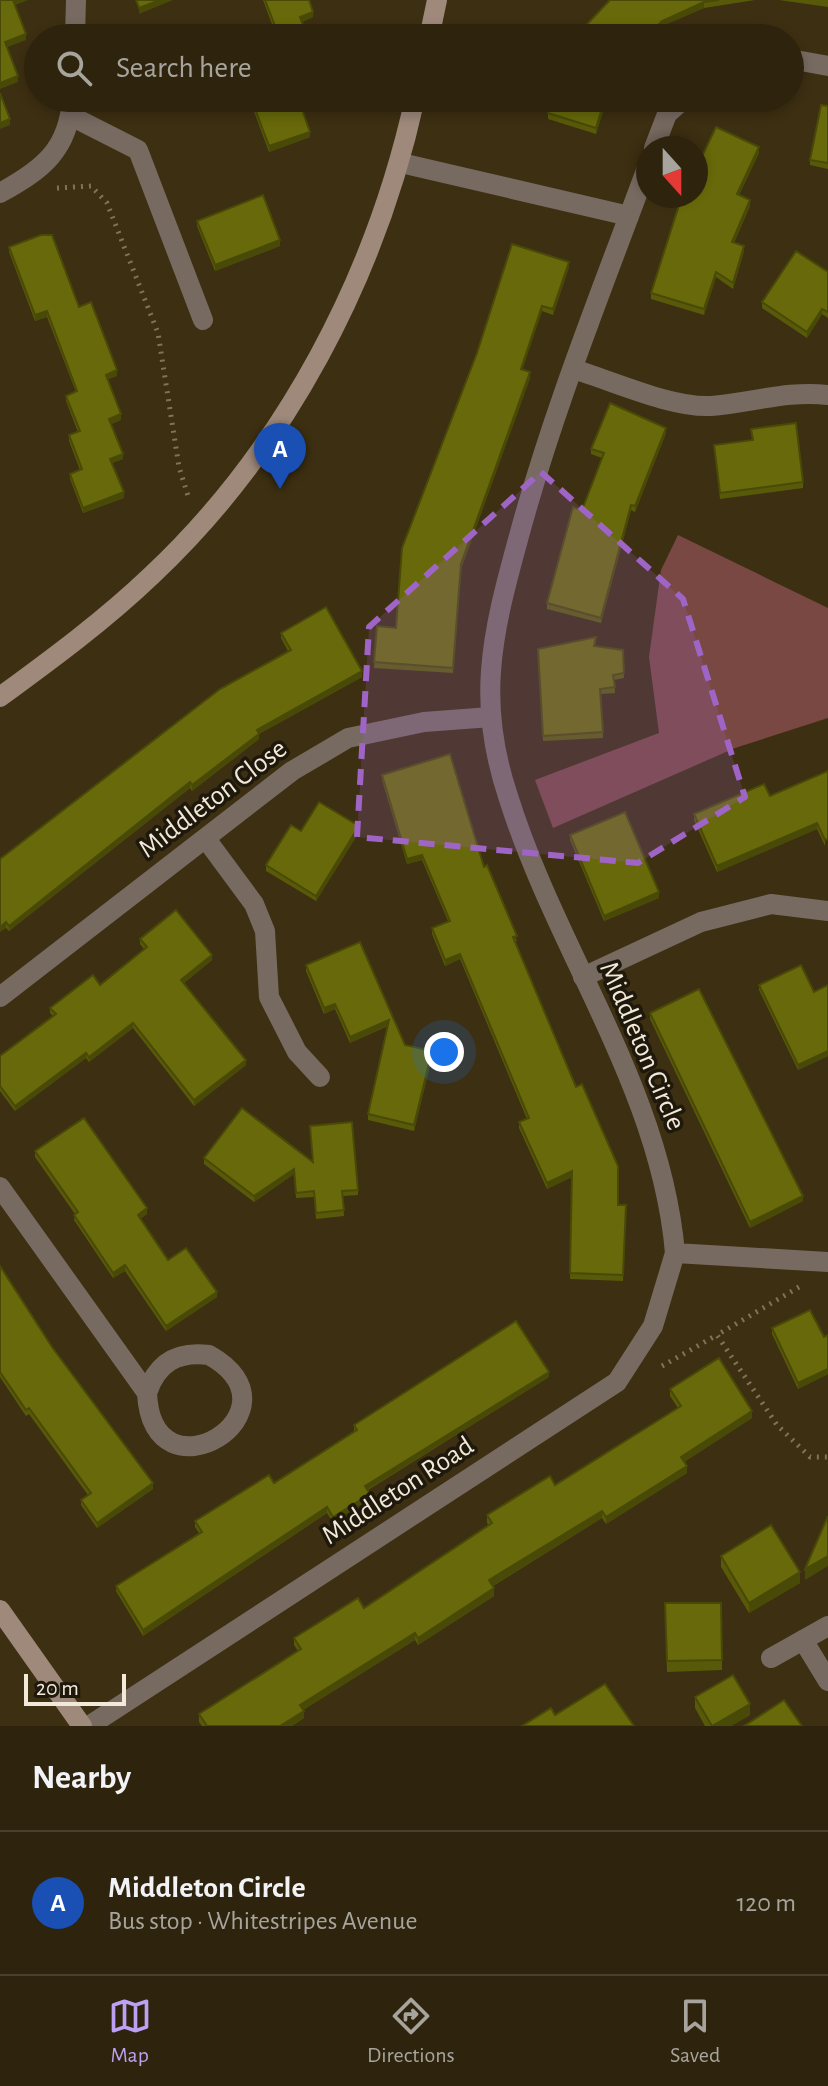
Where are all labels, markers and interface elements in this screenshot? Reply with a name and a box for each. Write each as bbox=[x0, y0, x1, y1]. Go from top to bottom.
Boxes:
search box bbox=[24, 24, 804, 112]
icon: search bbox=[52, 46, 96, 90]
text: Search here bbox=[116, 53, 252, 83]
north arrow bbox=[636, 136, 708, 208]
pin: A bbox=[254, 423, 306, 489]
street label: Middleton Close bbox=[134, 734, 292, 864]
street label: Middleton Circle bbox=[594, 958, 690, 1134]
your location bbox=[424, 1032, 464, 1072]
street label: Middleton Road bbox=[317, 1432, 479, 1550]
scale bar bbox=[24, 1670, 126, 1706]
text: 20 m bbox=[36, 1677, 79, 1699]
text: Nearby bbox=[32, 1761, 131, 1795]
text: Middleton Circle bbox=[108, 1873, 306, 1903]
text: A bbox=[50, 1890, 66, 1916]
text: 120 m bbox=[736, 1890, 796, 1916]
text: Bus stop · Whitestripes Avenue bbox=[108, 1908, 417, 1934]
tab: Map bbox=[108, 1994, 152, 2068]
tab: Directions bbox=[367, 1994, 455, 2068]
tab: Saved bbox=[670, 1994, 720, 2068]

